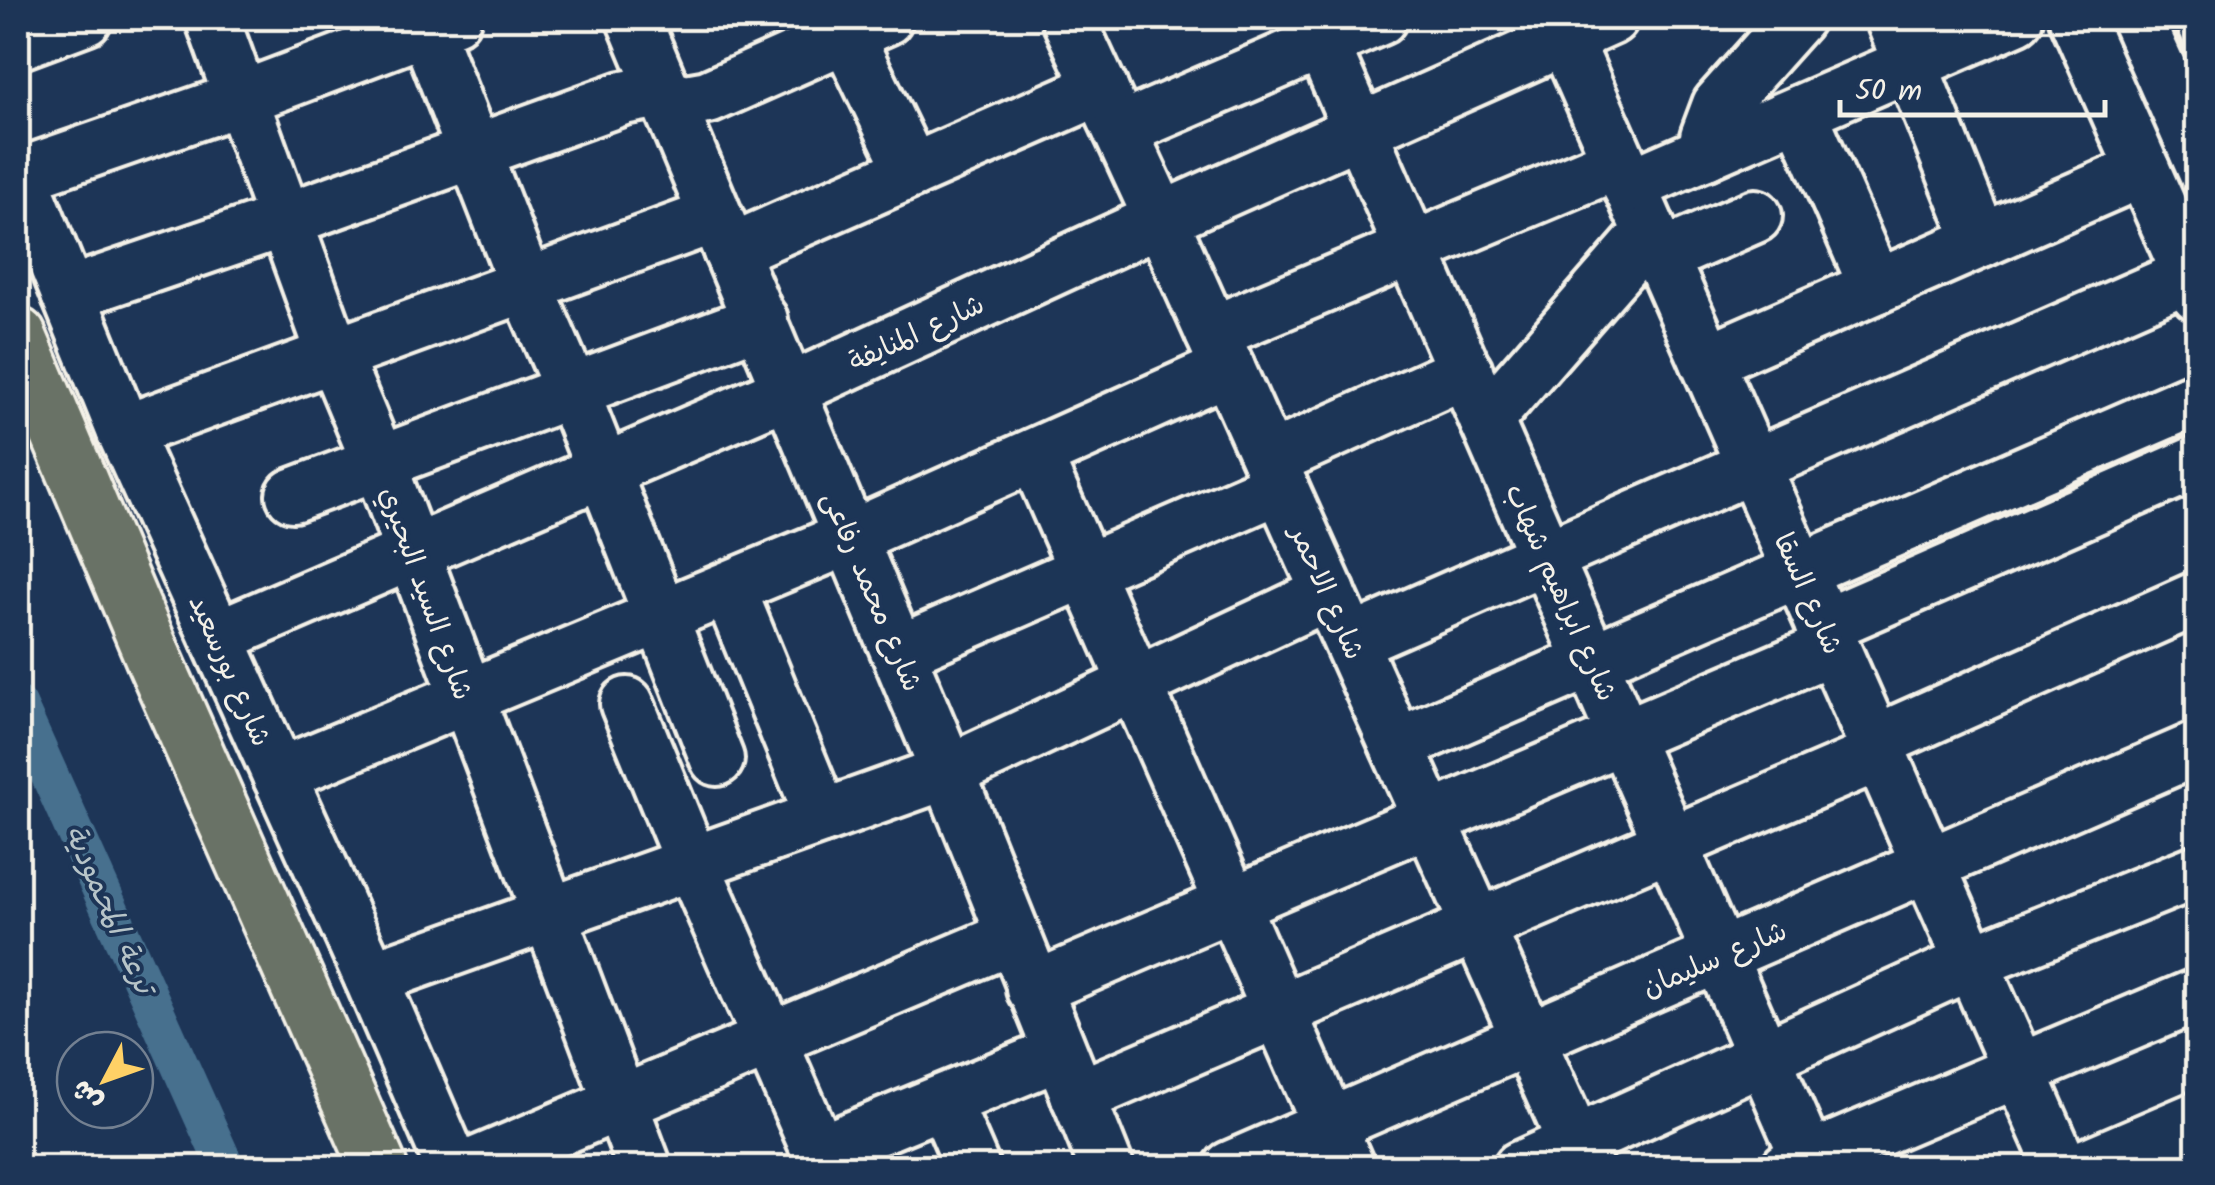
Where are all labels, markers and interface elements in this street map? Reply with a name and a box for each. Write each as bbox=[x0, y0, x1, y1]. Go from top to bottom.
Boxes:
scale bar bbox=[1840, 55, 2105, 117]
text: 50 m bbox=[1855, 68, 1922, 116]
street label: شارع المنايفة bbox=[842, 283, 992, 385]
street label: شارع ابراهيم شهاب bbox=[1492, 477, 1628, 709]
street label: شارع السيد البحيري bbox=[365, 481, 484, 707]
street label: شارع محمد رفاعى bbox=[808, 485, 933, 699]
street label: شارع الاحمر bbox=[1275, 517, 1375, 668]
street label: شارع السقا bbox=[1760, 526, 1854, 662]
street label: شارع بورسعيد bbox=[175, 588, 282, 754]
water label: ترعة المحمودية bbox=[50, 818, 169, 1007]
street label: شارع سليمان bbox=[1635, 910, 1795, 1011]
north arrow bbox=[55, 1030, 155, 1130]
text: ش bbox=[61, 1068, 115, 1121]

